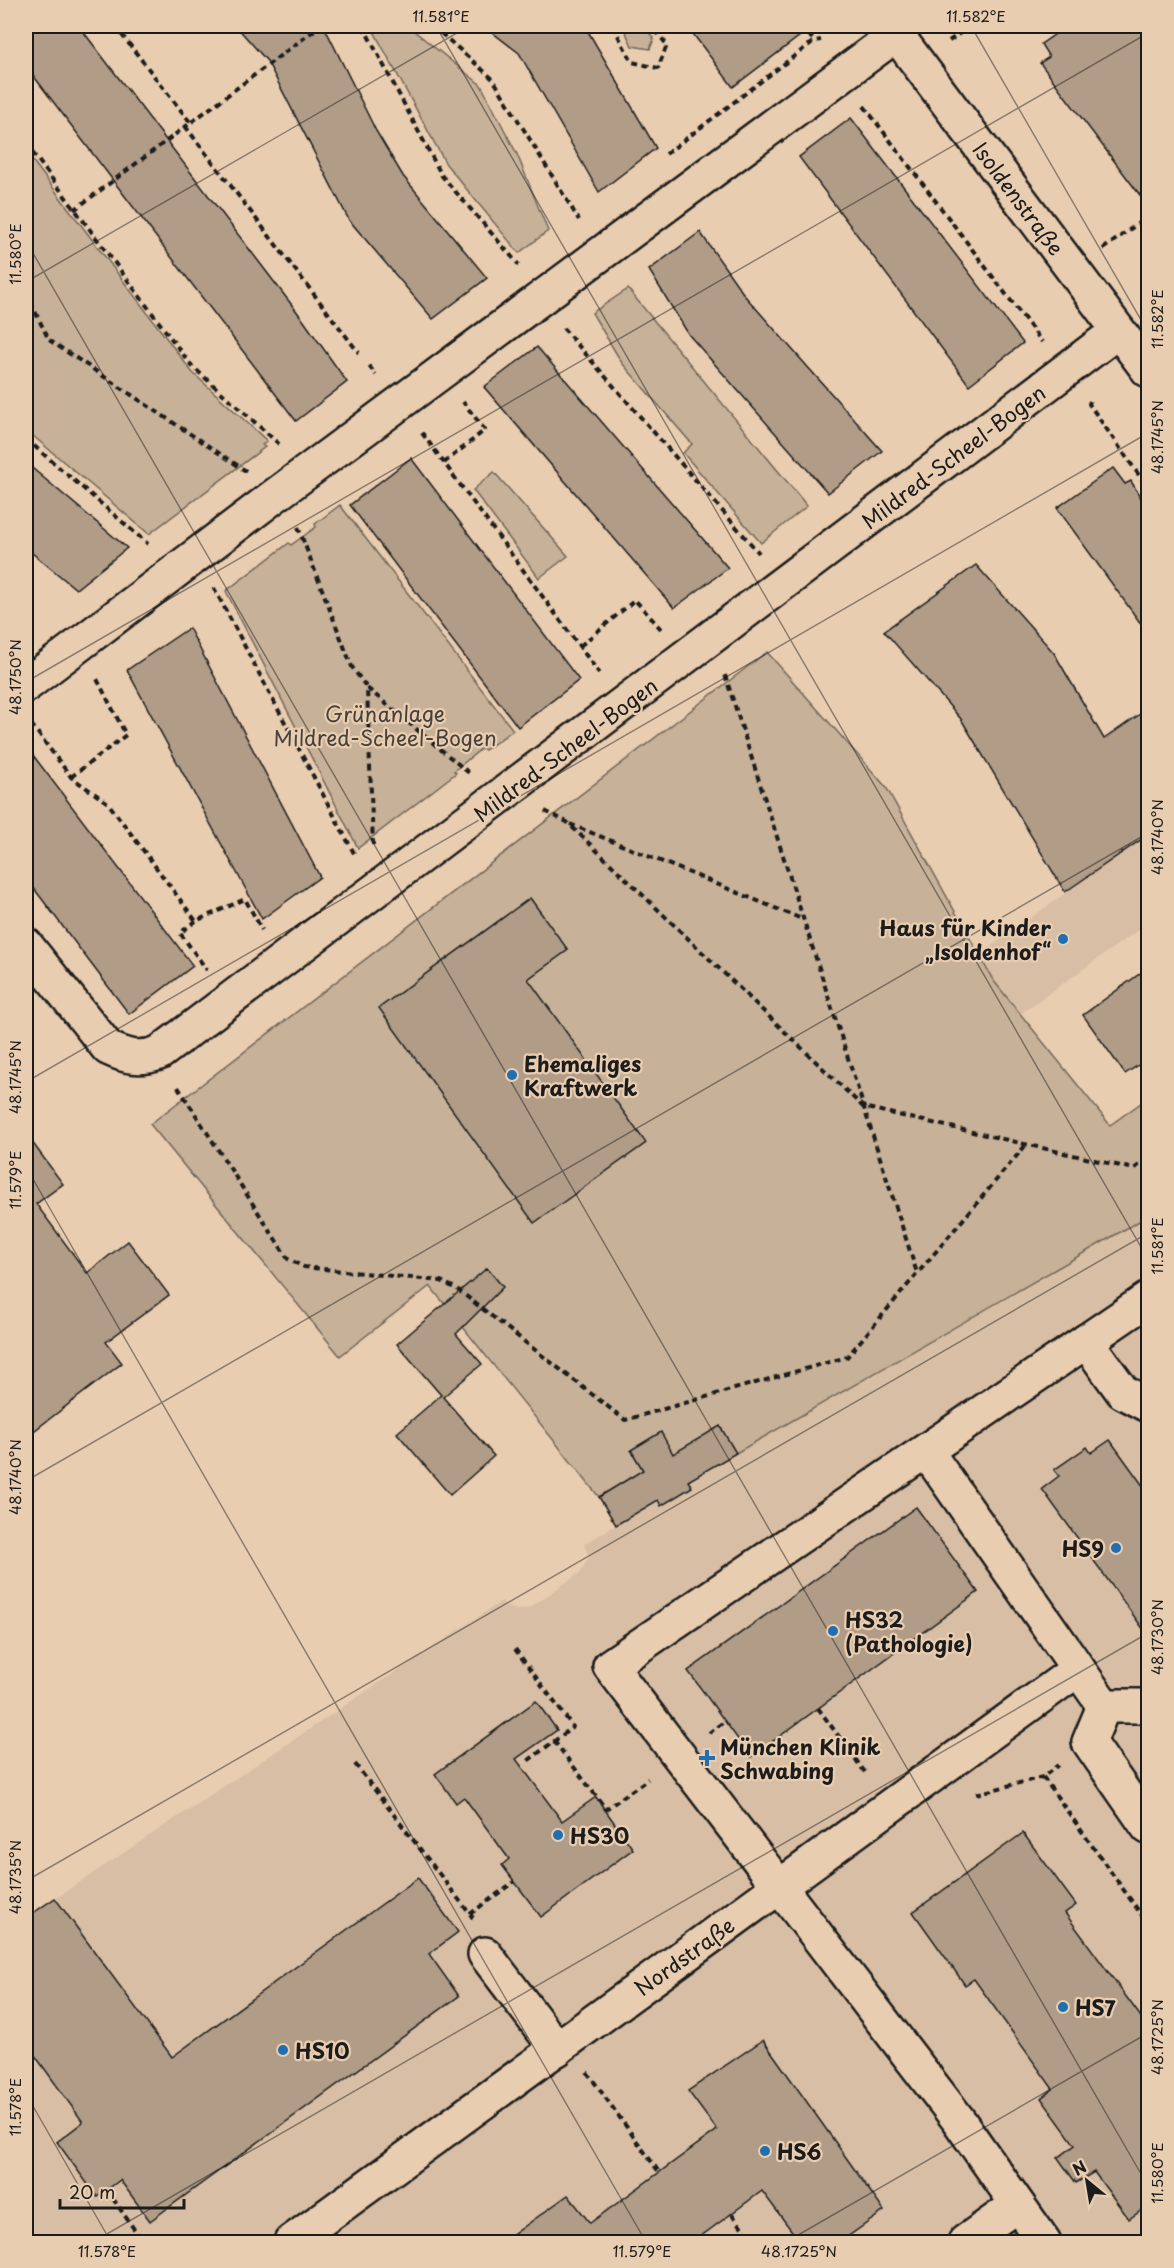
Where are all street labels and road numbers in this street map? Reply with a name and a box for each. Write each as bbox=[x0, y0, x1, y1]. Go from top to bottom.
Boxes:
street label: Isoldenstraße bbox=[966, 134, 1072, 262]
street label: Mildred-Scheel-Bogen bbox=[854, 376, 1052, 536]
street label: Mildred-Scheel-Bogen bbox=[466, 669, 664, 829]
street label: Nordstraße bbox=[627, 1909, 741, 2003]

